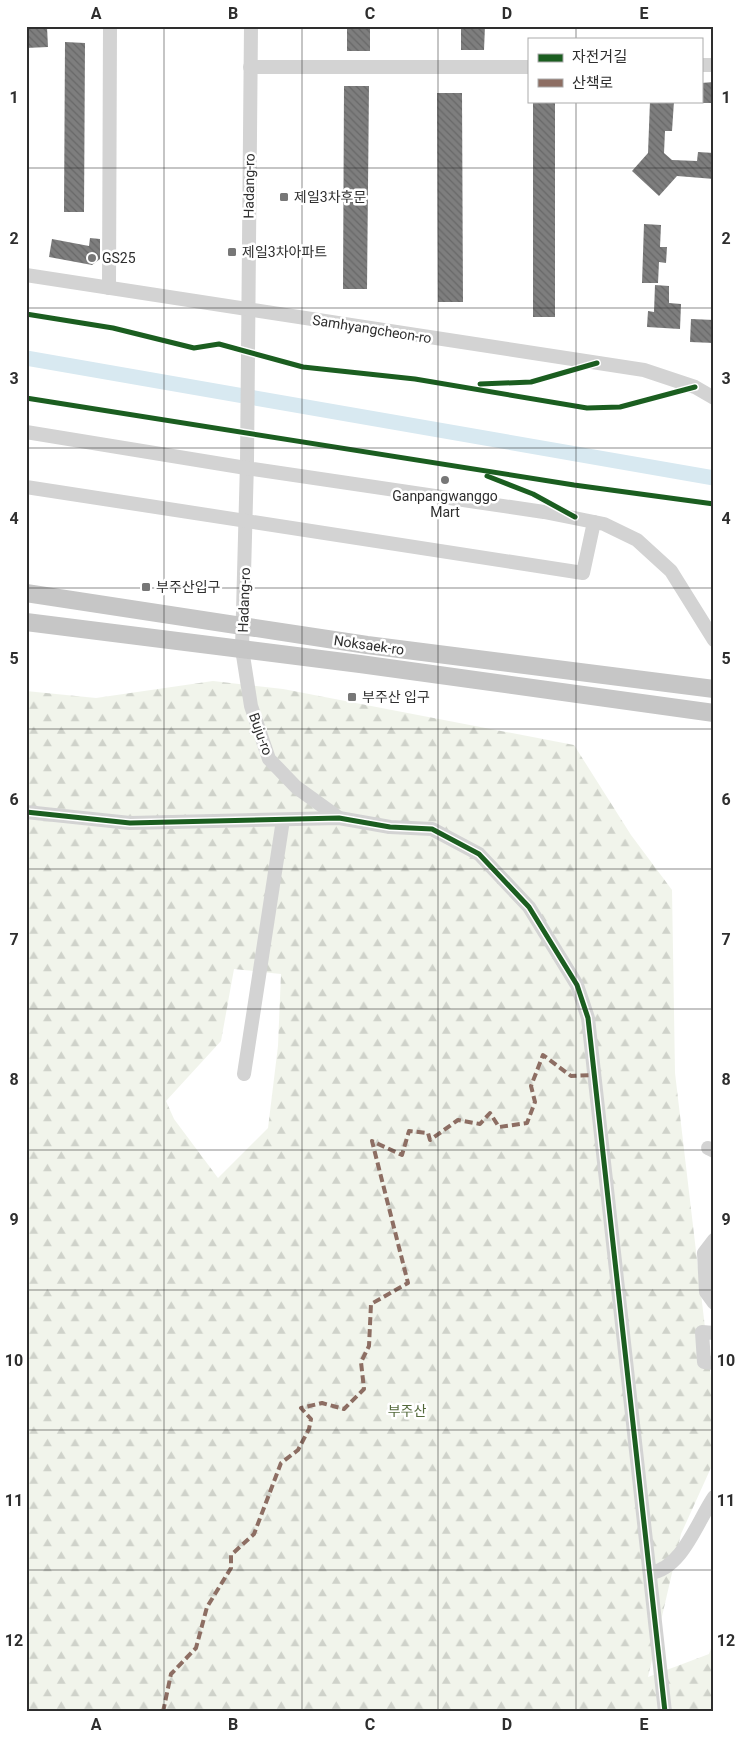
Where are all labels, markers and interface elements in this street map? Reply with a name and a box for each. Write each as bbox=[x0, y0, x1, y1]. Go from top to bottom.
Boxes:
text: A bbox=[91, 4, 102, 23]
text: B bbox=[228, 4, 238, 23]
text: C bbox=[365, 4, 375, 23]
text: D bbox=[502, 4, 512, 23]
text: E bbox=[640, 4, 649, 23]
legend bbox=[528, 38, 702, 102]
text: 자전거길 bbox=[572, 48, 627, 66]
text: 산책로 bbox=[572, 74, 613, 92]
text: 1 bbox=[9, 88, 19, 107]
text: 1 bbox=[721, 88, 731, 107]
street label: Hadang-ro bbox=[240, 153, 258, 219]
place label: 제일3차후문 bbox=[294, 189, 366, 205]
marker: 제일3차후문 bbox=[278, 191, 290, 203]
text: 2 bbox=[9, 229, 19, 248]
text: 2 bbox=[721, 229, 731, 248]
place label: 제일3차아파트 bbox=[242, 244, 327, 260]
marker: 제일3차아파트 bbox=[226, 246, 238, 258]
place label: GS25 bbox=[102, 250, 136, 266]
marker: GS25 bbox=[86, 252, 98, 264]
street label: Samhyangcheon-ro bbox=[311, 312, 433, 346]
text: 3 bbox=[9, 369, 19, 388]
text: 3 bbox=[721, 369, 731, 388]
marker: Ganpangwanggo Mart bbox=[439, 474, 451, 486]
place label: Ganpangwanggo Mart bbox=[392, 488, 498, 520]
text: 4 bbox=[9, 509, 19, 528]
text: 4 bbox=[721, 509, 731, 528]
street label: Hadang-ro bbox=[235, 567, 253, 633]
place label: 부주산입구 bbox=[156, 579, 221, 595]
marker: 부주산입구 bbox=[140, 581, 152, 593]
street label: Noksaek-ro bbox=[333, 632, 405, 658]
text: 5 bbox=[9, 649, 19, 668]
text: 5 bbox=[721, 649, 731, 668]
place label: 부주산 입구 bbox=[362, 689, 430, 705]
marker: 부주산 입구 bbox=[346, 691, 358, 703]
street label: Buju-ro bbox=[246, 711, 276, 757]
text: 6 bbox=[9, 790, 19, 809]
text: 6 bbox=[721, 790, 731, 809]
text: 7 bbox=[9, 930, 19, 949]
text: 7 bbox=[721, 930, 731, 949]
text: 8 bbox=[9, 1070, 19, 1089]
text: 8 bbox=[721, 1070, 731, 1089]
text: 9 bbox=[9, 1210, 19, 1229]
text: 9 bbox=[721, 1210, 731, 1229]
text: 10 bbox=[5, 1351, 23, 1370]
text: 10 bbox=[717, 1351, 735, 1370]
park label: 부주산 bbox=[388, 1403, 426, 1419]
text: 11 bbox=[5, 1491, 23, 1510]
text: 11 bbox=[717, 1491, 735, 1510]
text: 12 bbox=[5, 1631, 23, 1650]
text: 12 bbox=[717, 1631, 735, 1650]
text: A bbox=[91, 1715, 102, 1734]
text: B bbox=[228, 1715, 238, 1734]
text: C bbox=[365, 1715, 375, 1734]
text: D bbox=[502, 1715, 512, 1734]
text: E bbox=[640, 1715, 649, 1734]

